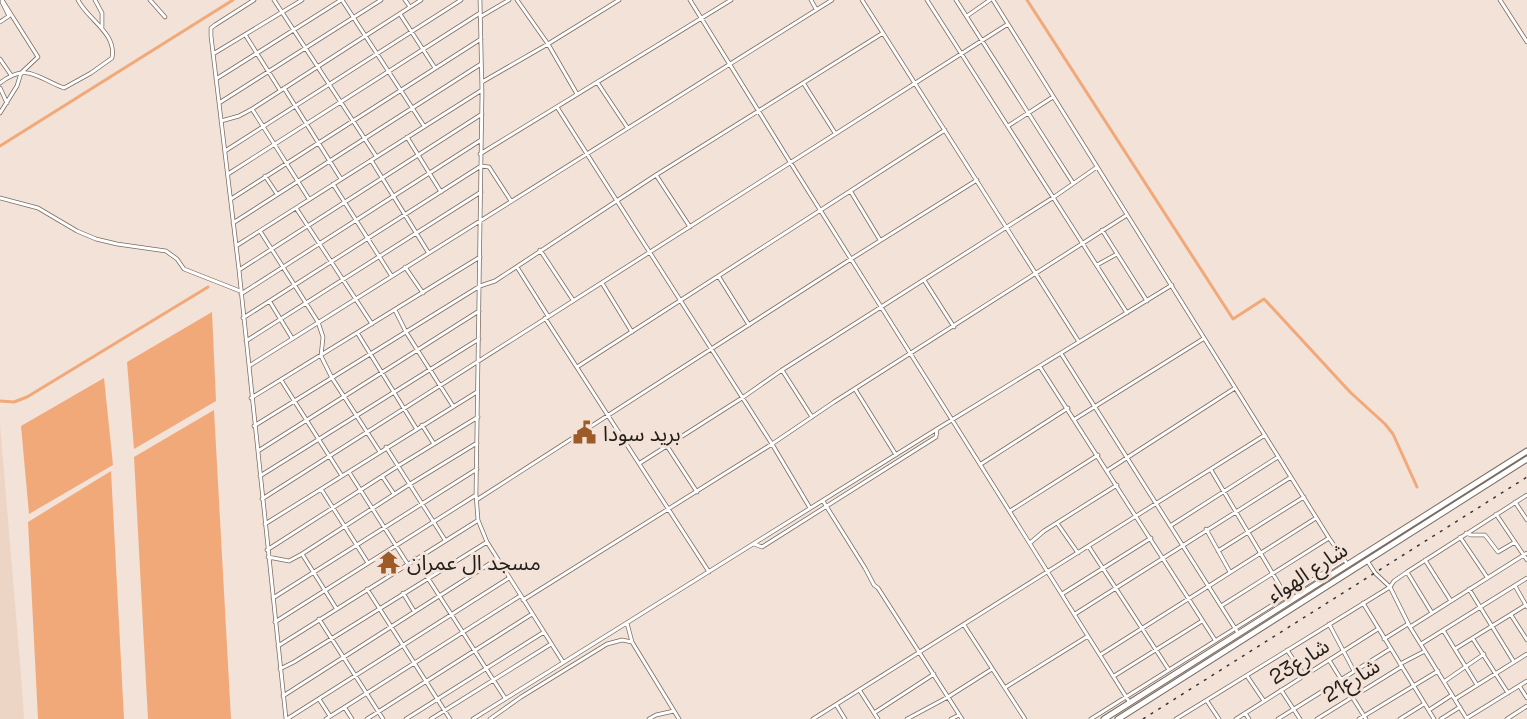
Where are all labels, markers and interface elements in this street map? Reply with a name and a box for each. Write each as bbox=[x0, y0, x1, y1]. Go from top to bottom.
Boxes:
public building icon: بريد سودا bbox=[572, 420, 598, 446]
place label: بريد سودا bbox=[603, 420, 681, 447]
street label: شارع الهواء bbox=[1261, 536, 1354, 610]
temple icon: مسجد ال عمران bbox=[376, 549, 402, 575]
place label: مسجد ال عمران bbox=[407, 549, 541, 576]
street label: شارع23 bbox=[1264, 632, 1335, 692]
street label: شارع21 bbox=[1317, 652, 1386, 710]

